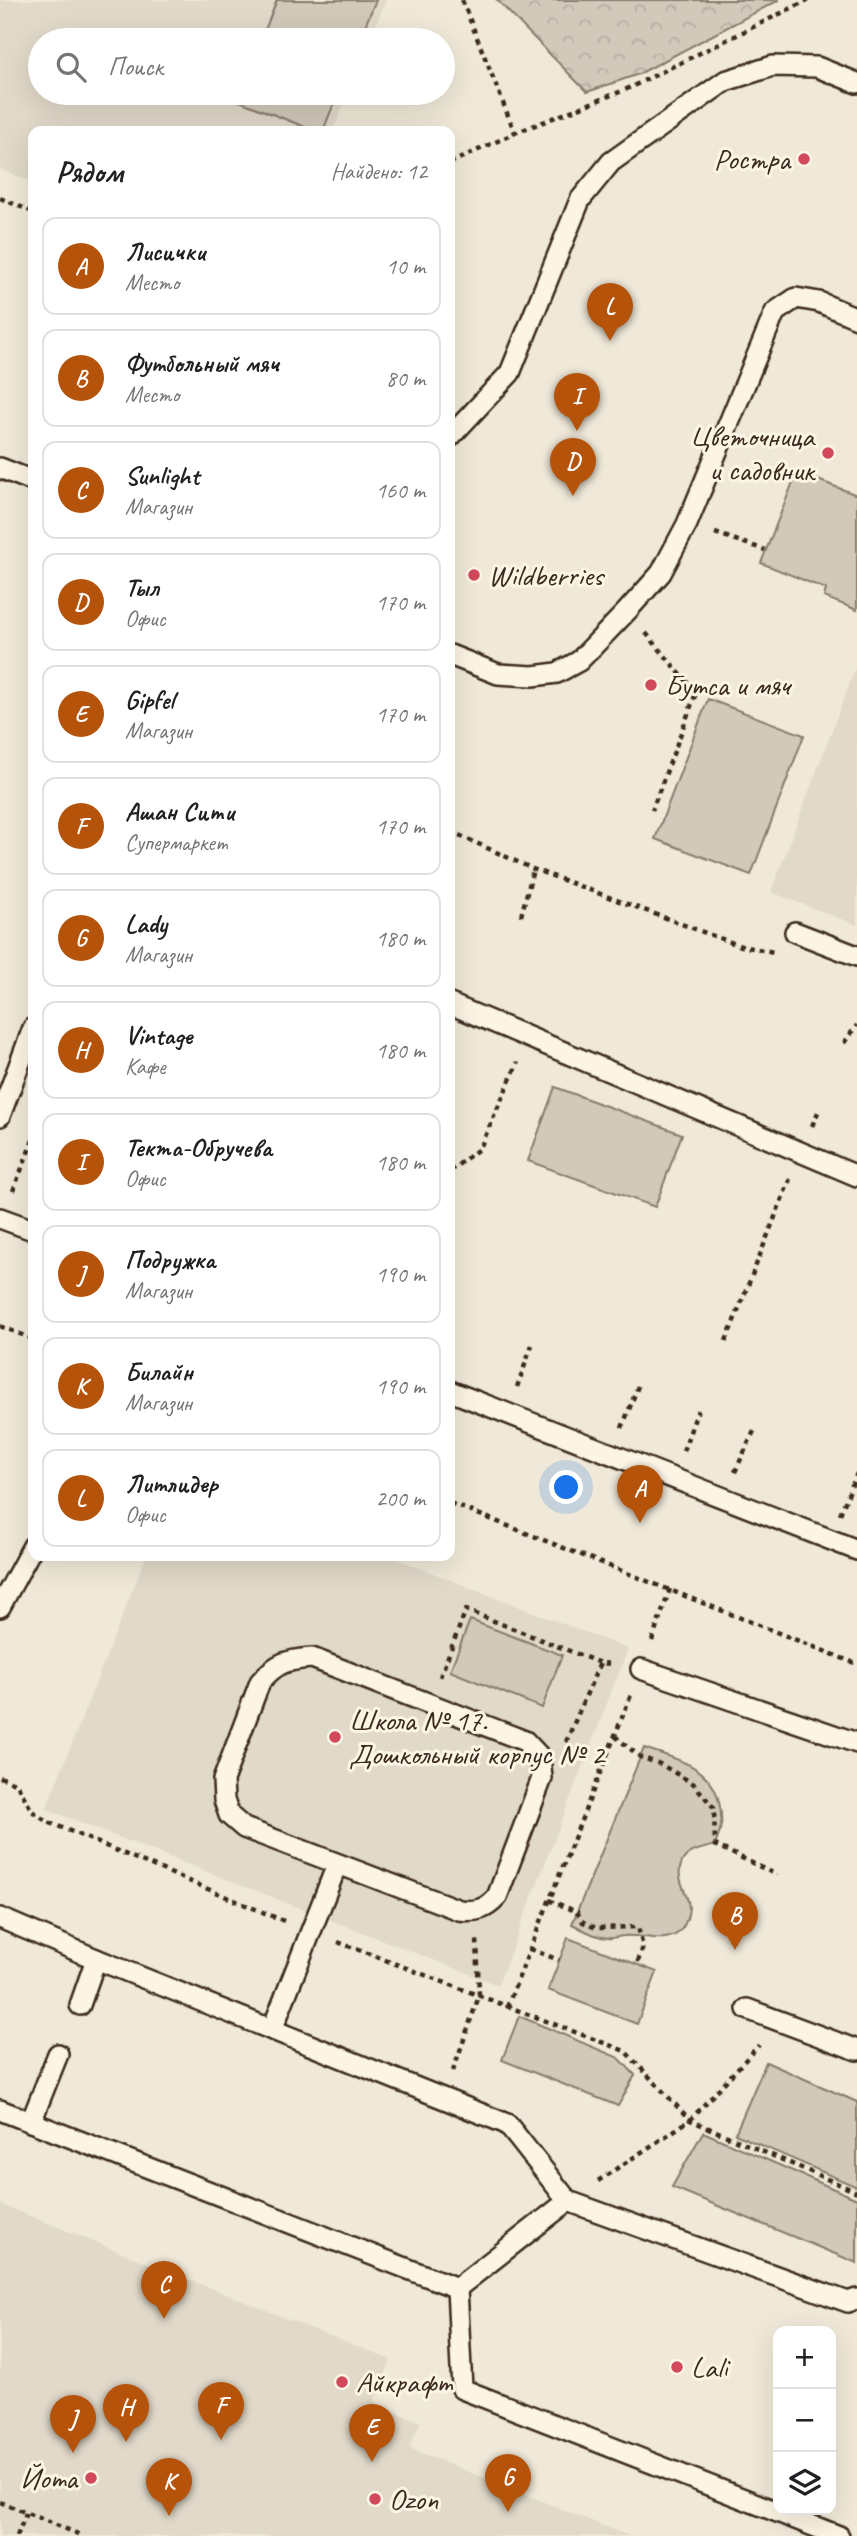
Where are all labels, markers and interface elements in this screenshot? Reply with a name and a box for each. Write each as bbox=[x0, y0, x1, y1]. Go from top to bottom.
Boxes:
search box bbox=[28, 28, 455, 105]
icon: search bbox=[52, 48, 90, 86]
text: Поиск bbox=[108, 50, 163, 83]
place label: Ростра bbox=[714, 140, 792, 178]
marker: Ростра bbox=[796, 151, 812, 167]
text: Рядом bbox=[56, 153, 123, 191]
text: Найдено: 12 bbox=[331, 157, 427, 186]
text: Лисички bbox=[125, 235, 205, 268]
text: A bbox=[75, 252, 87, 281]
text: 10 m bbox=[386, 252, 425, 281]
text: Место bbox=[125, 268, 179, 297]
pin: L bbox=[587, 283, 633, 341]
text: Футбольный мяч bbox=[125, 347, 279, 380]
text: B bbox=[75, 364, 87, 393]
text: 80 m bbox=[386, 364, 425, 393]
pin: I bbox=[554, 373, 600, 431]
text: Место bbox=[125, 380, 179, 409]
place label: Цветочница и садовник bbox=[690, 417, 816, 489]
pin: D bbox=[550, 438, 596, 496]
marker: Цветочница и садовник bbox=[820, 445, 836, 461]
text: Sunlight bbox=[125, 459, 199, 492]
text: C bbox=[76, 476, 86, 505]
text: 160 m bbox=[376, 476, 425, 505]
text: Магазин bbox=[125, 492, 192, 521]
place label: Wildberries bbox=[488, 556, 606, 594]
marker: Wildberries bbox=[466, 567, 482, 583]
text: Тыл bbox=[125, 571, 158, 604]
text: D bbox=[74, 588, 88, 617]
text: 170 m bbox=[376, 588, 425, 617]
text: Офис bbox=[125, 604, 165, 633]
place label: Бутса и мяч bbox=[665, 666, 793, 704]
marker: Бутса и мяч bbox=[643, 677, 659, 693]
text: Gipfel bbox=[125, 683, 174, 716]
text: E bbox=[75, 700, 87, 729]
text: 170 m bbox=[376, 700, 425, 729]
text: Магазин bbox=[125, 716, 192, 745]
text: Ашан Сити bbox=[125, 795, 234, 828]
text: F bbox=[76, 812, 86, 841]
text: 170 m bbox=[376, 812, 425, 841]
text: Супермаркет bbox=[125, 828, 228, 857]
text: Lady bbox=[125, 907, 167, 940]
text: G bbox=[75, 924, 87, 953]
text: 180 m bbox=[376, 924, 425, 953]
text: Магазин bbox=[125, 940, 192, 969]
text: Vintage bbox=[125, 1019, 192, 1052]
text: H bbox=[74, 1036, 88, 1065]
text: 180 m bbox=[376, 1036, 425, 1065]
text: Кафе bbox=[125, 1052, 166, 1081]
text: Текта-Обручева bbox=[125, 1131, 272, 1164]
text: I bbox=[76, 1148, 86, 1177]
text: 180 m bbox=[376, 1148, 425, 1177]
text: Офис bbox=[125, 1164, 165, 1193]
text: Подружка bbox=[125, 1243, 215, 1276]
text: J bbox=[77, 1260, 85, 1289]
text: 190 m bbox=[376, 1260, 425, 1289]
text: Магазин bbox=[125, 1276, 192, 1305]
text: Билайн bbox=[125, 1355, 193, 1388]
text: K bbox=[75, 1372, 87, 1401]
text: 190 m bbox=[376, 1372, 425, 1401]
text: Магазин bbox=[125, 1388, 192, 1417]
pin: A bbox=[617, 1465, 663, 1523]
text: Литлидер bbox=[125, 1467, 218, 1500]
your location bbox=[549, 1470, 583, 1504]
text: L bbox=[76, 1484, 86, 1513]
text: 200 m bbox=[376, 1484, 425, 1513]
text: Офис bbox=[125, 1500, 165, 1529]
place label: Школа № 17. Дошкольный корпус № 2 bbox=[349, 1701, 607, 1773]
marker: Школа № 17. Дошкольный корпус № 2 bbox=[327, 1729, 343, 1745]
pin: B bbox=[712, 1892, 758, 1950]
pin: C bbox=[141, 2261, 187, 2319]
map controls bbox=[773, 2326, 836, 2515]
button: + bbox=[773, 2326, 836, 2389]
place label: Lali bbox=[691, 2348, 731, 2386]
marker: Lali bbox=[669, 2359, 685, 2375]
place label: Айкрафт bbox=[356, 2363, 454, 2401]
marker: Айкрафт bbox=[334, 2374, 350, 2390]
pin: F bbox=[198, 2382, 244, 2440]
pin: H bbox=[103, 2384, 149, 2442]
button: − bbox=[773, 2389, 836, 2452]
pin: J bbox=[50, 2395, 96, 2453]
pin: E bbox=[349, 2404, 395, 2462]
button: layers bbox=[773, 2452, 836, 2515]
pin: G bbox=[485, 2454, 531, 2512]
pin: K bbox=[146, 2458, 192, 2516]
place label: Йота bbox=[20, 2459, 79, 2497]
marker: Йота bbox=[83, 2470, 99, 2486]
place label: Ozon bbox=[389, 2480, 439, 2518]
marker: Ozon bbox=[367, 2491, 383, 2507]

